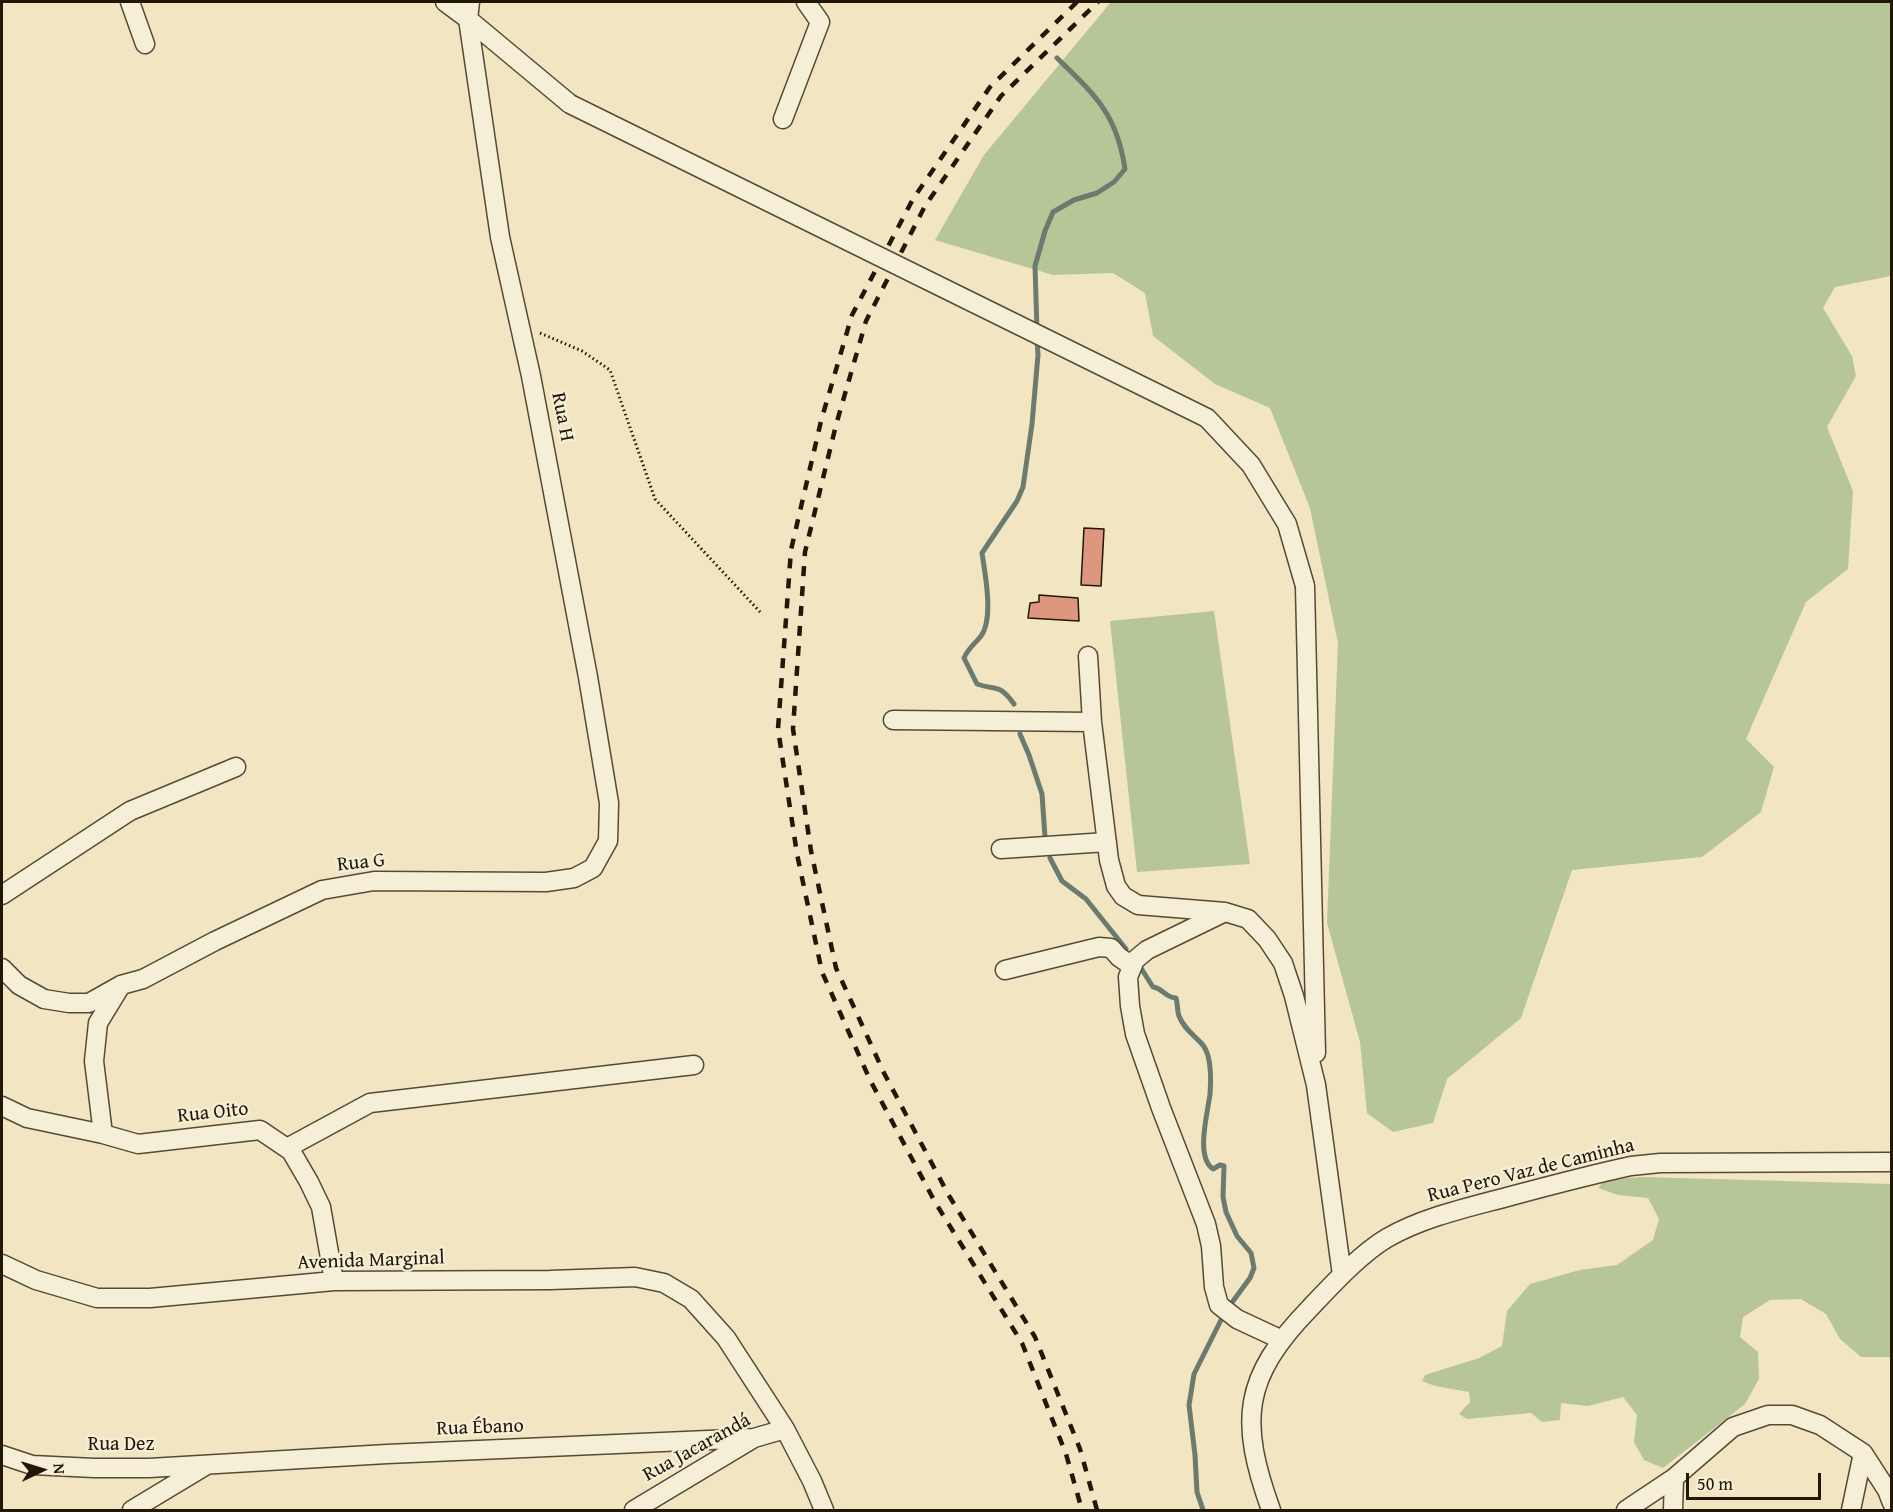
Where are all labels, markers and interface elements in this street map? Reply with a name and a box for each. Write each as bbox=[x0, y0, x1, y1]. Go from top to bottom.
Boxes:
street label: Rua H bbox=[546, 390, 578, 444]
street label: Rua G bbox=[336, 849, 386, 877]
street label: Rua Oito bbox=[176, 1097, 250, 1129]
street label: Rua Pero Vaz de Caminha bbox=[1425, 1134, 1637, 1208]
street label: Avenida Marginal bbox=[297, 1246, 445, 1276]
street label: Rua Jacarandá bbox=[639, 1409, 755, 1487]
street label: Rua Ébano bbox=[436, 1414, 524, 1442]
street label: Rua Dez bbox=[88, 1433, 154, 1457]
north arrow bbox=[12, 1440, 72, 1500]
scale bar bbox=[1689, 1461, 1824, 1499]
text: N bbox=[48, 1463, 72, 1475]
text: 50 m bbox=[1697, 1470, 1733, 1497]

